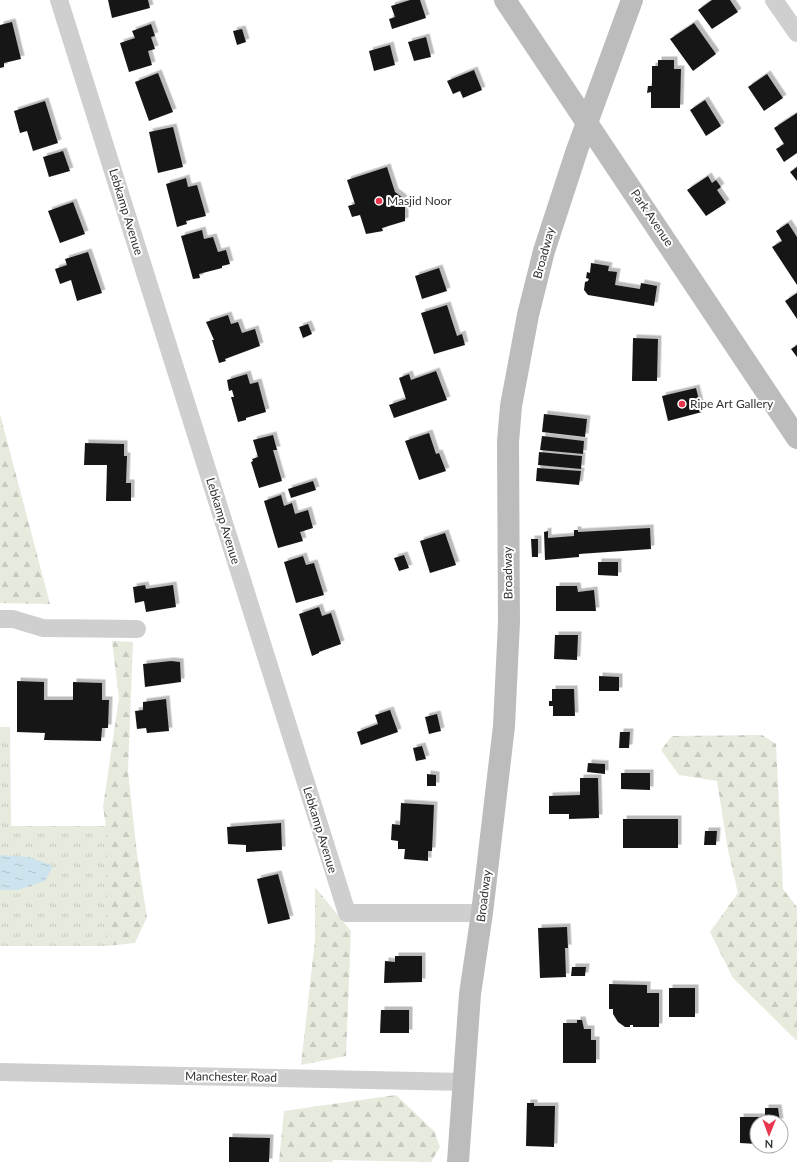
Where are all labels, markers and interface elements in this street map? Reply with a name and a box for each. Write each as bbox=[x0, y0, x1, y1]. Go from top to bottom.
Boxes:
street label: Lebkamp Avenue bbox=[106, 167, 147, 257]
street label: Park Avenue bbox=[628, 186, 677, 249]
place label: Masjid Noor bbox=[387, 193, 452, 208]
marker: Masjid Noor bbox=[374, 196, 384, 206]
street label: Broadway bbox=[529, 225, 558, 280]
place label: Ripe Art Gallery bbox=[690, 396, 774, 411]
marker: Ripe Art Gallery bbox=[677, 399, 687, 409]
street label: Lebkamp Avenue bbox=[203, 476, 244, 566]
street label: Broadway bbox=[500, 546, 515, 599]
street label: Lebkamp Avenue bbox=[300, 785, 341, 875]
street label: Broadway bbox=[473, 868, 494, 923]
street label: Manchester Road bbox=[185, 1068, 277, 1085]
north arrow bbox=[749, 1114, 789, 1154]
text: N bbox=[764, 1138, 773, 1151]

